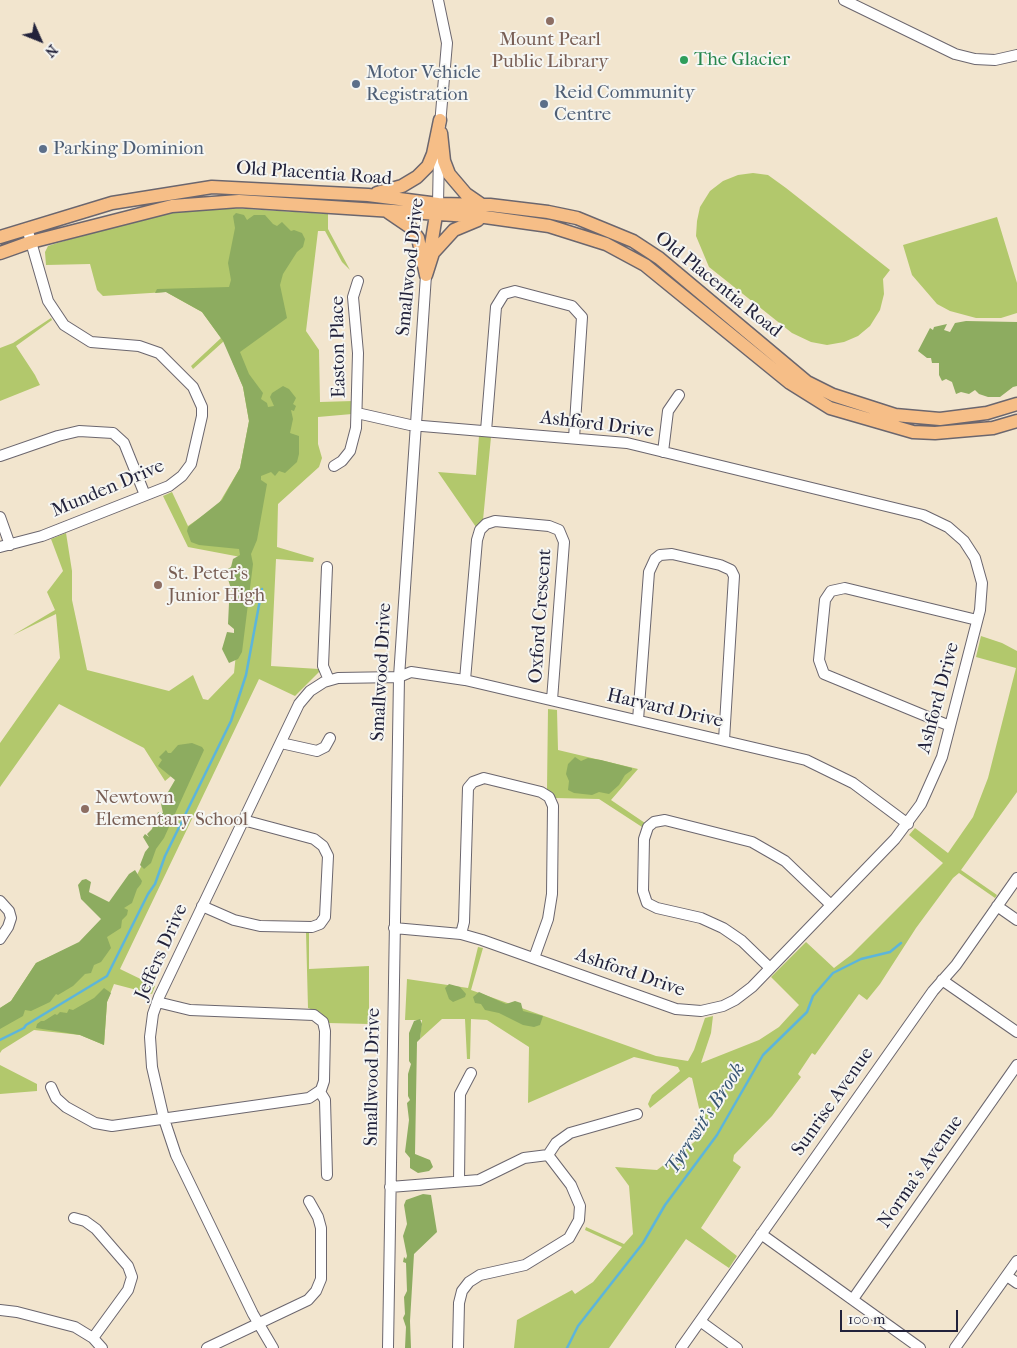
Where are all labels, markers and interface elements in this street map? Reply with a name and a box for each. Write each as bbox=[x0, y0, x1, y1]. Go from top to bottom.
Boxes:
north arrow bbox=[15, 15, 65, 65]
marker: Mount Pearl Public Library bbox=[544, 15, 556, 27]
place label: Mount Pearl Public Library bbox=[492, 29, 608, 73]
text: N bbox=[41, 41, 61, 60]
place label: The Glacier bbox=[694, 49, 790, 71]
marker: The Glacier bbox=[678, 54, 690, 66]
place label: Motor Vehicle Registration bbox=[366, 62, 481, 106]
marker: Motor Vehicle Registration bbox=[350, 78, 362, 90]
place label: Reid Community Centre bbox=[554, 82, 695, 126]
marker: Reid Community Centre bbox=[538, 98, 550, 110]
place label: Parking Dominion bbox=[53, 138, 204, 160]
marker: Parking Dominion bbox=[37, 143, 49, 155]
street label: Old Placentia Road bbox=[235, 157, 393, 191]
street label: Smallwood Drive bbox=[392, 197, 430, 337]
street label: Old Placentia Road bbox=[650, 227, 786, 343]
street label: Easton Place bbox=[327, 296, 351, 398]
street label: Ashford Drive bbox=[539, 407, 655, 443]
street label: Munden Drive bbox=[48, 455, 168, 523]
street label: Oxford Crescent bbox=[525, 548, 557, 684]
place label: St. Peter's Junior High bbox=[168, 563, 265, 607]
marker: St. Peter's Junior High bbox=[152, 579, 164, 591]
street label: Smallwood Drive bbox=[367, 602, 397, 742]
street label: Ashford Drive bbox=[913, 640, 965, 756]
street label: Harvard Drive bbox=[605, 685, 725, 733]
place label: Newtown Elementary School bbox=[95, 787, 248, 831]
marker: Newtown Elementary School bbox=[79, 803, 91, 815]
street label: Jeffers Drive bbox=[131, 901, 193, 1003]
street label: Ashford Drive bbox=[572, 944, 688, 1002]
street label: Smallwood Drive bbox=[360, 1008, 386, 1146]
street label: Sunrise Avenue bbox=[787, 1043, 879, 1161]
water label: Tyrrwit's Brook bbox=[661, 1059, 751, 1179]
street label: Norma's Avenue bbox=[874, 1111, 968, 1233]
scale bar bbox=[842, 1300, 960, 1332]
text: 100 m bbox=[848, 1310, 886, 1328]

